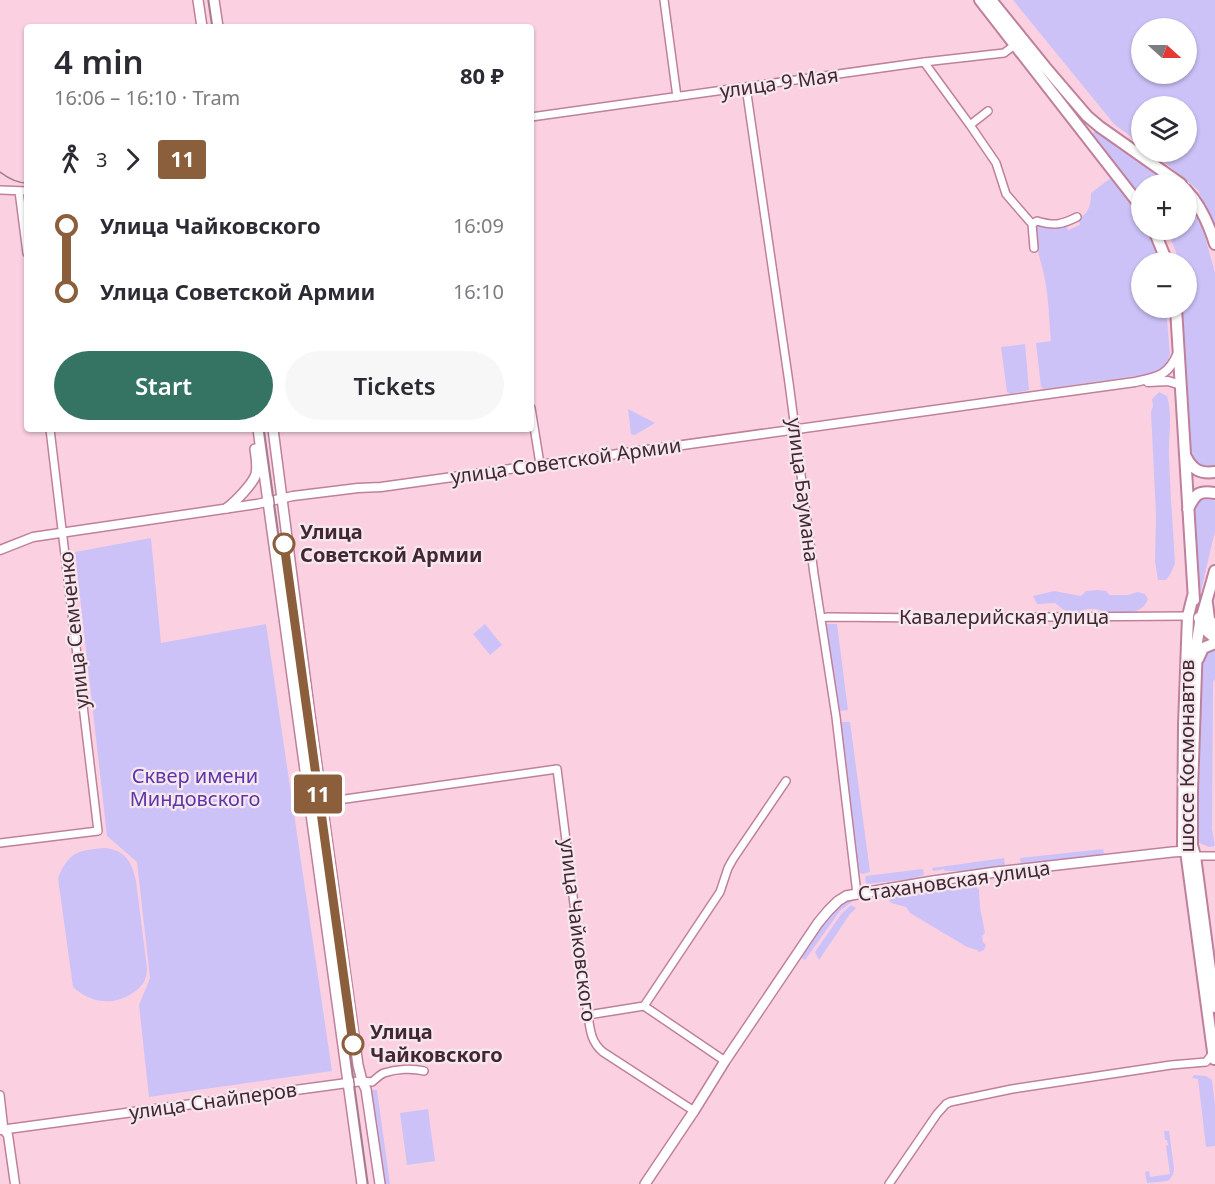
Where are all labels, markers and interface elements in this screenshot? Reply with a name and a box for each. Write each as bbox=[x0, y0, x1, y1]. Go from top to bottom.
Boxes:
north arrow bbox=[1131, 18, 1197, 84]
map controls bbox=[1131, 18, 1197, 318]
text: 4 min bbox=[54, 39, 144, 84]
text: 80 ₽ bbox=[460, 60, 504, 90]
street label: улица 9 Мая bbox=[718, 61, 840, 104]
text: 16:06 – 16:10 · Tram bbox=[54, 84, 240, 111]
button: layers bbox=[1131, 96, 1197, 162]
icon: walk bbox=[54, 143, 87, 176]
icon: forward bbox=[116, 143, 149, 176]
text: 11 bbox=[170, 145, 194, 173]
text: 3 bbox=[96, 146, 107, 173]
button: + bbox=[1131, 174, 1197, 240]
text: Улица Чайковского bbox=[100, 210, 321, 240]
text: 16:09 bbox=[453, 212, 504, 239]
button: − bbox=[1131, 252, 1197, 318]
text: Улица Советской Армии bbox=[100, 276, 375, 306]
text: 16:10 bbox=[453, 278, 504, 305]
button: Start bbox=[54, 351, 273, 420]
button: Tickets bbox=[285, 351, 504, 420]
street label: улица Баумана bbox=[781, 416, 826, 564]
street label: улица Советской Армии bbox=[449, 431, 683, 490]
place label: Улица Советской Армии bbox=[300, 518, 482, 568]
marker: Улица Советской Армии bbox=[273, 533, 295, 555]
street label: улица Семченко bbox=[52, 550, 95, 710]
street label: Кавалерийская улица bbox=[899, 603, 1109, 630]
street label: шоссе Космонавтов bbox=[1173, 659, 1200, 853]
park label: Сквер имени Миндовского bbox=[130, 762, 260, 812]
line badge: 11 bbox=[291, 774, 345, 814]
text: 11 bbox=[306, 780, 330, 808]
street label: улица Чайковского bbox=[554, 837, 603, 1023]
street label: Стахановская улица bbox=[856, 854, 1052, 907]
place label: Улица Чайковского bbox=[370, 1018, 503, 1068]
marker: Улица Чайковского bbox=[342, 1033, 364, 1055]
street label: улица Снайперов bbox=[127, 1075, 298, 1126]

